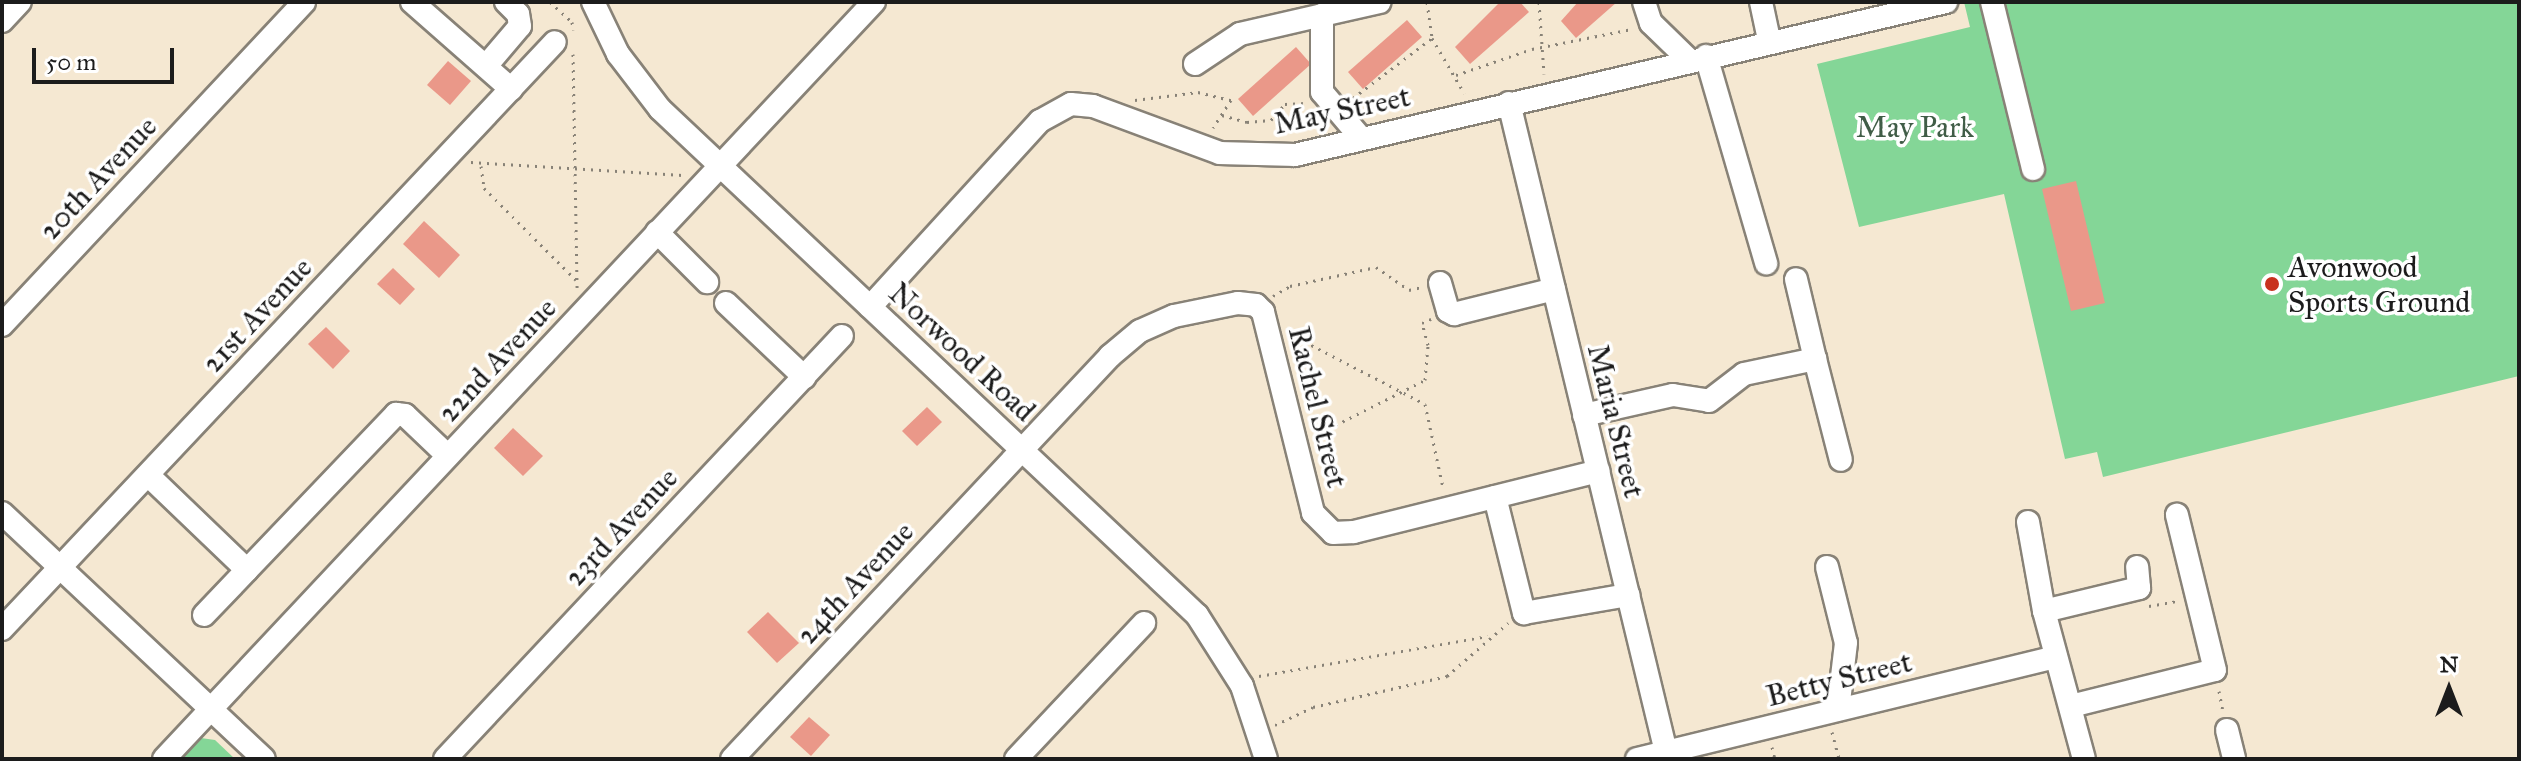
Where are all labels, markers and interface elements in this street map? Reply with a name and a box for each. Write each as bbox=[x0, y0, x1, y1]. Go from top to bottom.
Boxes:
scale bar bbox=[36, 32, 178, 82]
text: 50 m bbox=[46, 47, 96, 77]
street label: May Street bbox=[1271, 78, 1413, 142]
street label: 20th Avenue bbox=[32, 109, 164, 247]
park label: May Park bbox=[1856, 109, 1974, 145]
place label: Avonwood Sports Ground bbox=[2288, 249, 2470, 320]
street label: 21st Avenue bbox=[194, 250, 320, 380]
street label: Norwood Road bbox=[881, 275, 1043, 429]
marker: Avonwood Sports Ground bbox=[2263, 275, 2281, 293]
street label: 22nd Avenue bbox=[430, 290, 564, 430]
street label: Rachel Street bbox=[1281, 323, 1355, 491]
street label: Maria Street bbox=[1580, 341, 1652, 501]
street label: 23rd Avenue bbox=[557, 460, 685, 594]
street label: 24th Avenue bbox=[789, 514, 921, 652]
street label: Betty Street bbox=[1763, 644, 1915, 714]
north arrow bbox=[2409, 649, 2489, 729]
text: N bbox=[2440, 651, 2458, 678]

